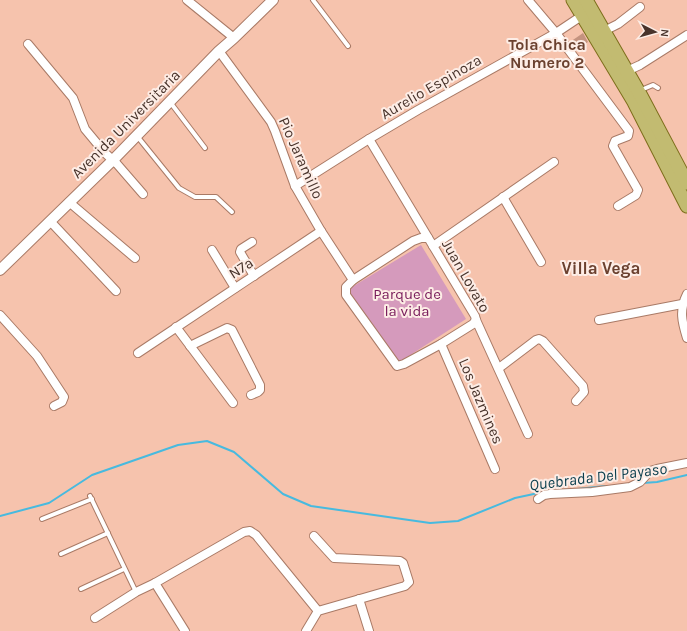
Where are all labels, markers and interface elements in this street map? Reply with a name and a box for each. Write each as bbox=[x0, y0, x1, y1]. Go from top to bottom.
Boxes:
north arrow bbox=[635, 12, 675, 52]
text: N bbox=[658, 28, 671, 38]
district label: Tola Chica Numero 2 bbox=[508, 35, 586, 72]
street label: Aurelio Espinoza bbox=[377, 51, 485, 123]
street label: Avenida Universitaria bbox=[68, 66, 184, 182]
street label: Pio Jaramillo bbox=[275, 114, 327, 202]
street label: Juan Lovato bbox=[438, 236, 494, 316]
street label: N7a bbox=[225, 253, 257, 283]
district label: Villa Vega bbox=[562, 258, 640, 278]
park label: Parque de la vida bbox=[373, 285, 441, 320]
street label: Los Jazmines bbox=[455, 355, 507, 447]
water label: Quebrada Del Payaso bbox=[528, 459, 668, 494]

